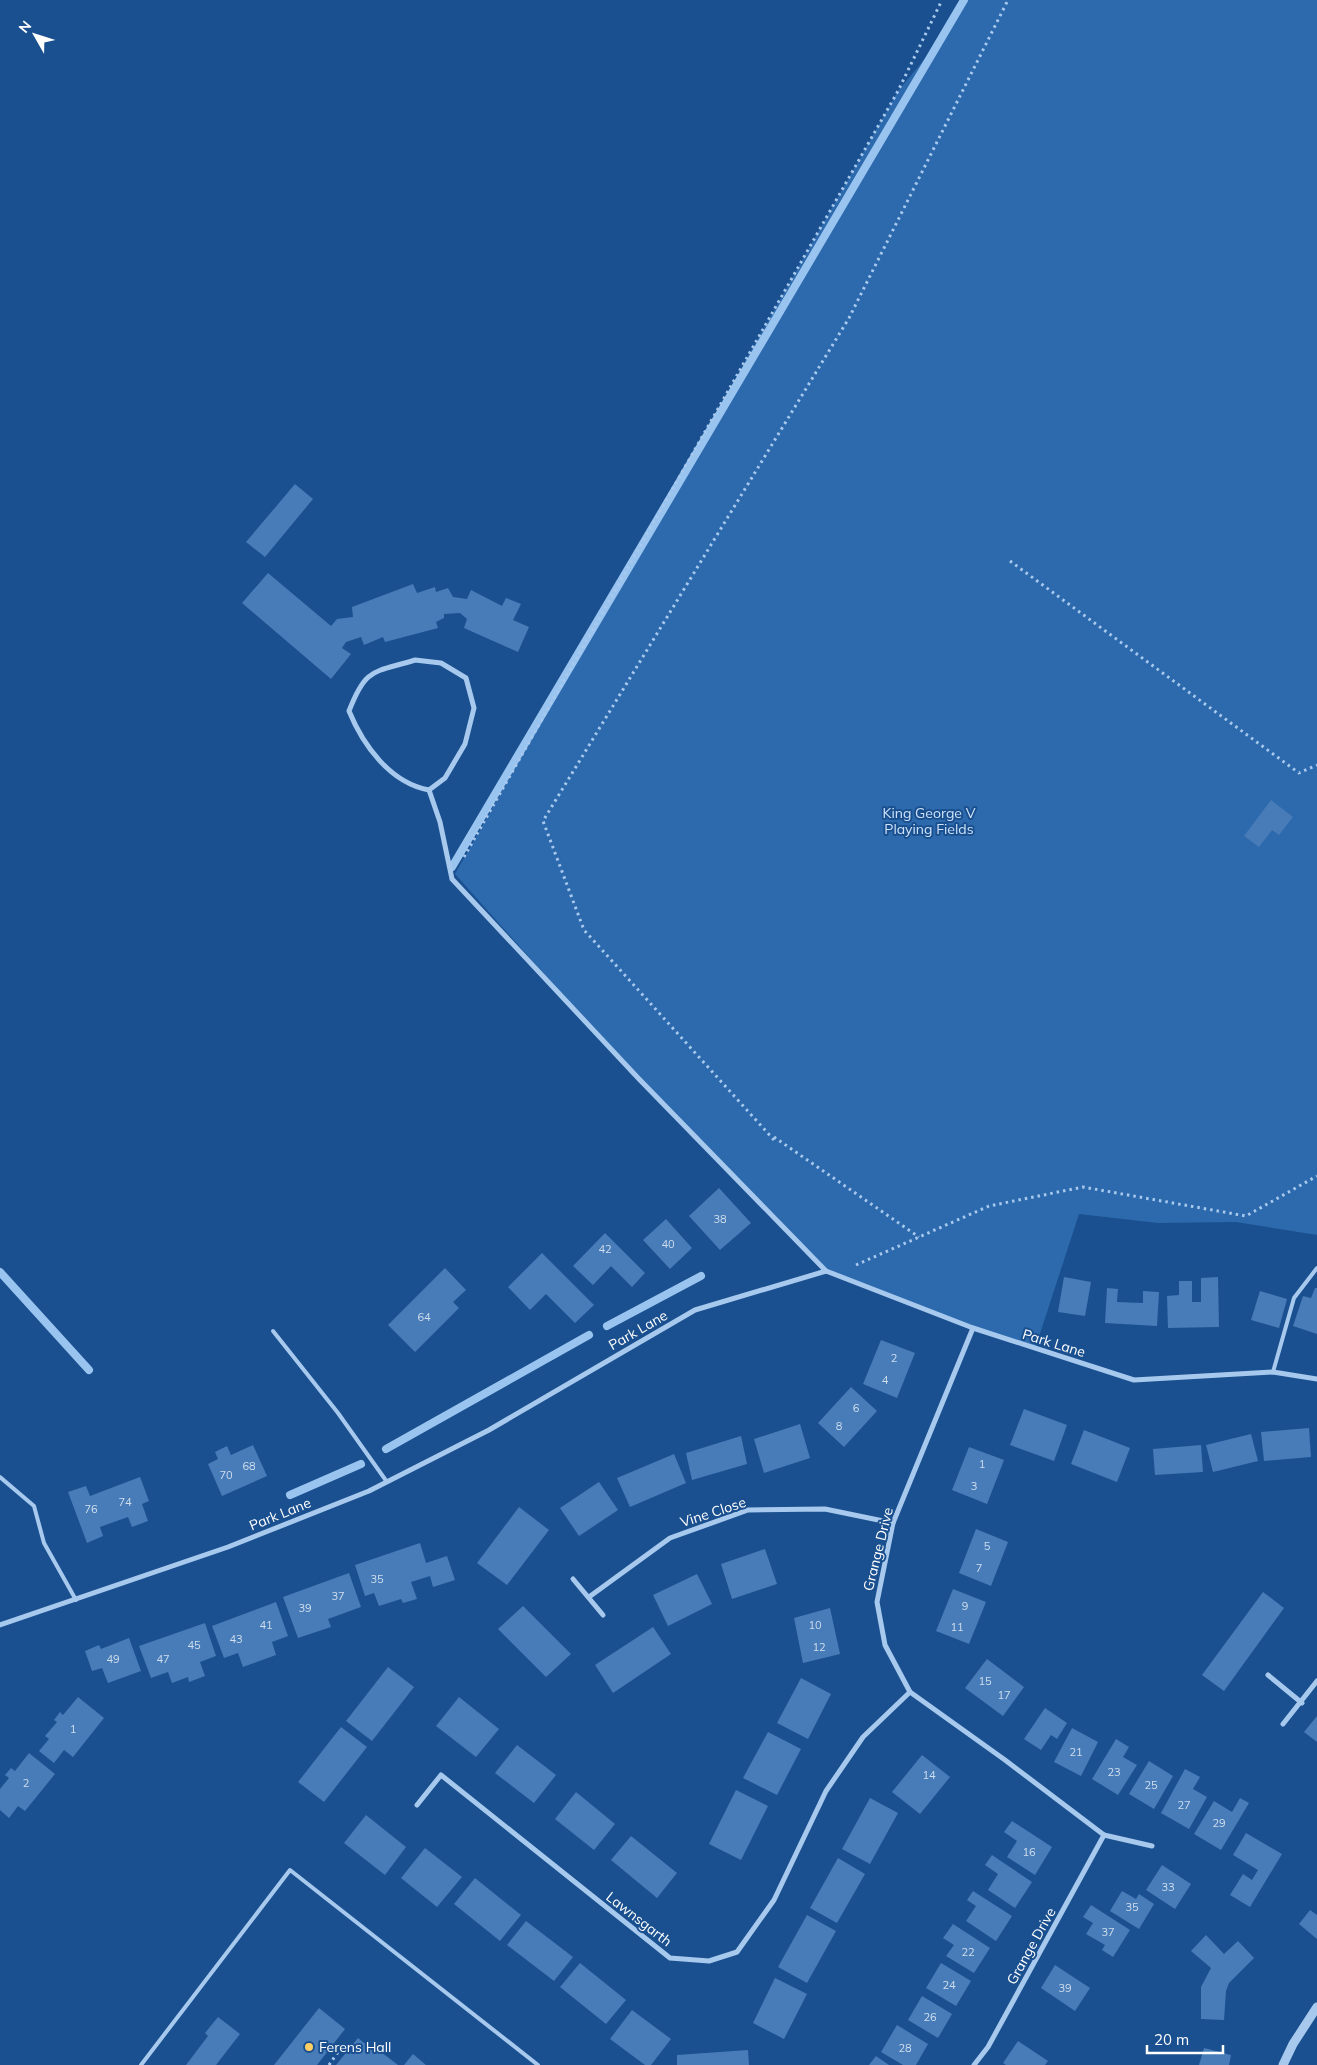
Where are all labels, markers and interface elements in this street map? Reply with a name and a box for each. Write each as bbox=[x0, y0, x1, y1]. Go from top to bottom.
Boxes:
north arrow bbox=[10, 10, 60, 60]
text: N bbox=[15, 17, 35, 37]
park label: King George V Playing Fields bbox=[883, 804, 976, 838]
house number: 38 bbox=[713, 1212, 727, 1226]
house number: 40 bbox=[661, 1237, 675, 1251]
house number: 42 bbox=[598, 1242, 612, 1256]
street label: Park Lane bbox=[605, 1306, 671, 1354]
house number: 64 bbox=[417, 1310, 431, 1324]
street label: Park Lane bbox=[1020, 1325, 1088, 1361]
house number: 2 bbox=[891, 1351, 898, 1365]
house number: 4 bbox=[882, 1373, 889, 1387]
house number: 6 bbox=[853, 1401, 860, 1415]
house number: 8 bbox=[836, 1419, 843, 1433]
house number: 1 bbox=[979, 1457, 985, 1471]
house number: 68 bbox=[242, 1459, 256, 1473]
house number: 70 bbox=[219, 1468, 233, 1482]
house number: 3 bbox=[971, 1479, 977, 1493]
street label: Park Lane bbox=[247, 1493, 313, 1535]
street label: Vine Close bbox=[678, 1493, 748, 1531]
house number: 74 bbox=[118, 1495, 132, 1509]
house number: 76 bbox=[84, 1502, 98, 1516]
street label: Grange Drive bbox=[859, 1505, 897, 1593]
house number: 5 bbox=[984, 1539, 991, 1553]
house number: 7 bbox=[976, 1561, 982, 1575]
house number: 35 bbox=[370, 1572, 384, 1586]
house number: 37 bbox=[331, 1589, 345, 1603]
house number: 9 bbox=[962, 1599, 968, 1613]
house number: 39 bbox=[298, 1601, 312, 1615]
house number: 41 bbox=[259, 1618, 273, 1632]
house number: 10 bbox=[808, 1618, 822, 1632]
house number: 11 bbox=[950, 1620, 964, 1634]
house number: 43 bbox=[229, 1632, 243, 1646]
house number: 45 bbox=[187, 1638, 201, 1652]
house number: 12 bbox=[812, 1640, 826, 1654]
house number: 49 bbox=[106, 1652, 120, 1666]
house number: 47 bbox=[156, 1652, 170, 1666]
house number: 15 bbox=[978, 1674, 992, 1688]
house number: 17 bbox=[997, 1688, 1011, 1702]
house number: 1 bbox=[70, 1722, 76, 1736]
house number: 21 bbox=[1069, 1745, 1083, 1759]
house number: 23 bbox=[1107, 1765, 1121, 1779]
house number: 14 bbox=[922, 1768, 936, 1782]
house number: 2 bbox=[23, 1776, 30, 1790]
house number: 25 bbox=[1144, 1778, 1158, 1792]
house number: 27 bbox=[1177, 1798, 1191, 1812]
house number: 29 bbox=[1212, 1816, 1226, 1830]
house number: 16 bbox=[1022, 1845, 1036, 1859]
house number: 33 bbox=[1161, 1880, 1175, 1894]
street label: Lawnsgarth bbox=[602, 1888, 676, 1950]
house number: 35 bbox=[1125, 1900, 1139, 1914]
street label: Grange Drive bbox=[1002, 1904, 1060, 1988]
house number: 37 bbox=[1101, 1925, 1115, 1939]
house number: 22 bbox=[961, 1945, 975, 1959]
house number: 24 bbox=[942, 1978, 956, 1992]
house number: 39 bbox=[1058, 1981, 1072, 1995]
house number: 26 bbox=[923, 2010, 937, 2024]
scale bar bbox=[1147, 2022, 1223, 2054]
text: 20 m bbox=[1154, 2030, 1189, 2049]
place label: Ferens Hall bbox=[319, 2038, 391, 2056]
marker: Ferens Hall bbox=[303, 2041, 315, 2053]
house number: 28 bbox=[898, 2041, 912, 2055]

